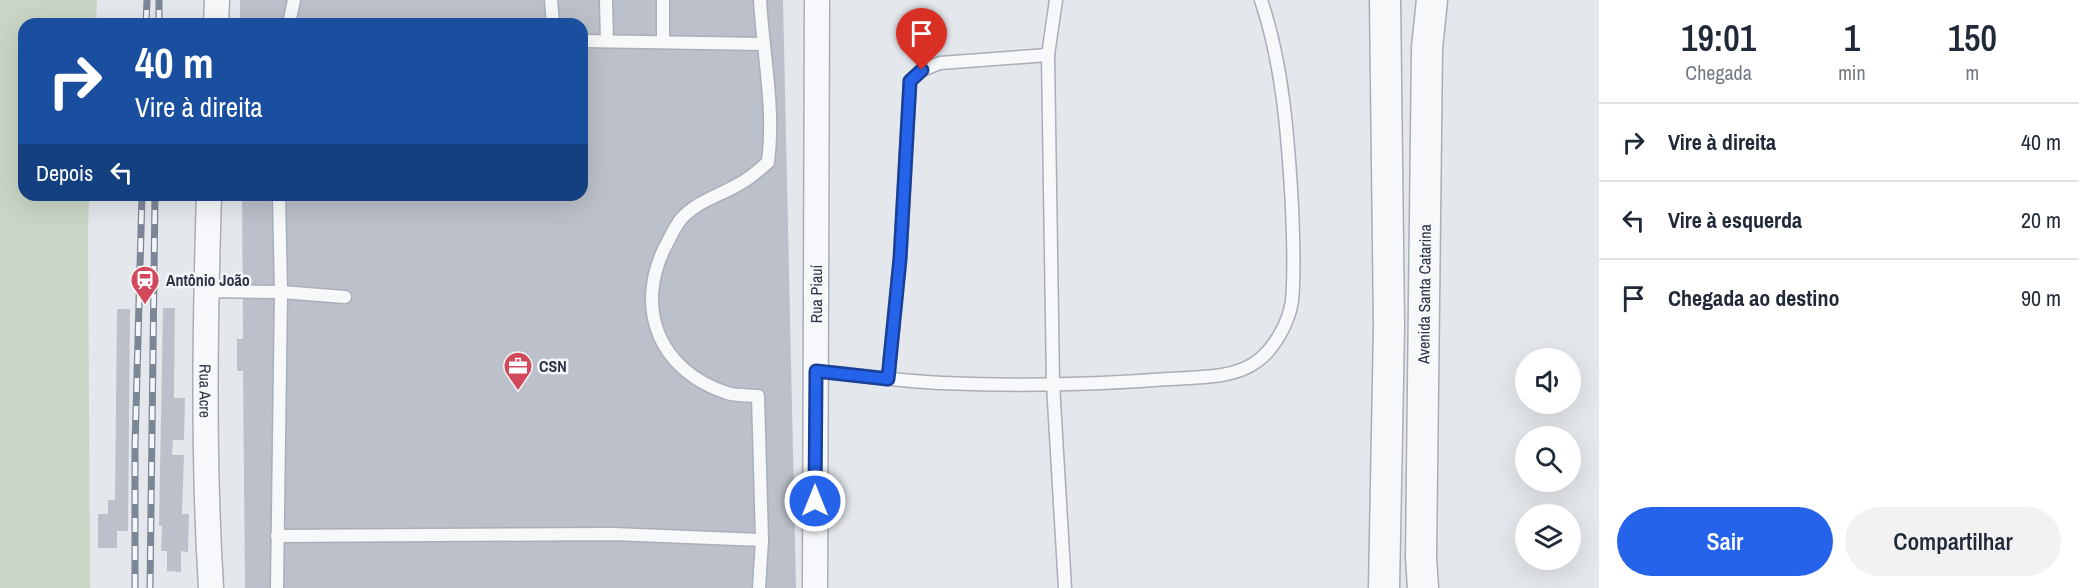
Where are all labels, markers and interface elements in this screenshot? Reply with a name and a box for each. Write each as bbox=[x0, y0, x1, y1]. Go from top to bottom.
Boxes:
pin bbox=[896, 8, 947, 70]
text: 19:01 bbox=[1681, 14, 1756, 62]
text: 1 bbox=[1844, 14, 1860, 62]
text: 150 bbox=[1948, 14, 1997, 62]
icon: arrive bbox=[905, 17, 938, 50]
text: 40 m bbox=[135, 35, 214, 91]
icon: right bbox=[36, 42, 114, 120]
text: Chegada bbox=[1685, 59, 1752, 86]
text: min bbox=[1838, 59, 1866, 86]
text: m bbox=[1965, 59, 1979, 86]
text: Vire à direita bbox=[135, 89, 263, 125]
icon: right bbox=[1617, 126, 1650, 159]
text: Vire à direita bbox=[1668, 127, 1776, 157]
text: 40 m bbox=[2021, 127, 2061, 157]
icon: left bbox=[105, 156, 138, 189]
text: Depois bbox=[36, 158, 93, 188]
icon: left bbox=[1617, 204, 1650, 237]
text: Vire à esquerda bbox=[1668, 205, 1802, 235]
text: 20 m bbox=[2021, 205, 2061, 235]
street label: Avenida Santa Catarina bbox=[1412, 223, 1436, 365]
station icon: Antônio João bbox=[129, 264, 161, 306]
street label: Rua Piauí bbox=[805, 264, 827, 323]
place label: Antônio João bbox=[166, 269, 250, 291]
icon: arrive bbox=[1617, 282, 1650, 315]
text: Chegada ao destino bbox=[1668, 283, 1839, 313]
text: 90 m bbox=[2021, 283, 2061, 313]
map controls bbox=[1515, 348, 1581, 570]
button: sound bbox=[1515, 348, 1581, 414]
office icon: CSN bbox=[502, 350, 534, 392]
place label: CSN bbox=[539, 355, 567, 377]
street label: Rua Acre bbox=[194, 364, 217, 418]
button: search bbox=[1515, 426, 1581, 492]
position arrow bbox=[783, 469, 847, 533]
button: layers bbox=[1515, 504, 1581, 570]
button: Sair bbox=[1617, 507, 1833, 576]
button: Compartilhar bbox=[1845, 507, 2061, 576]

